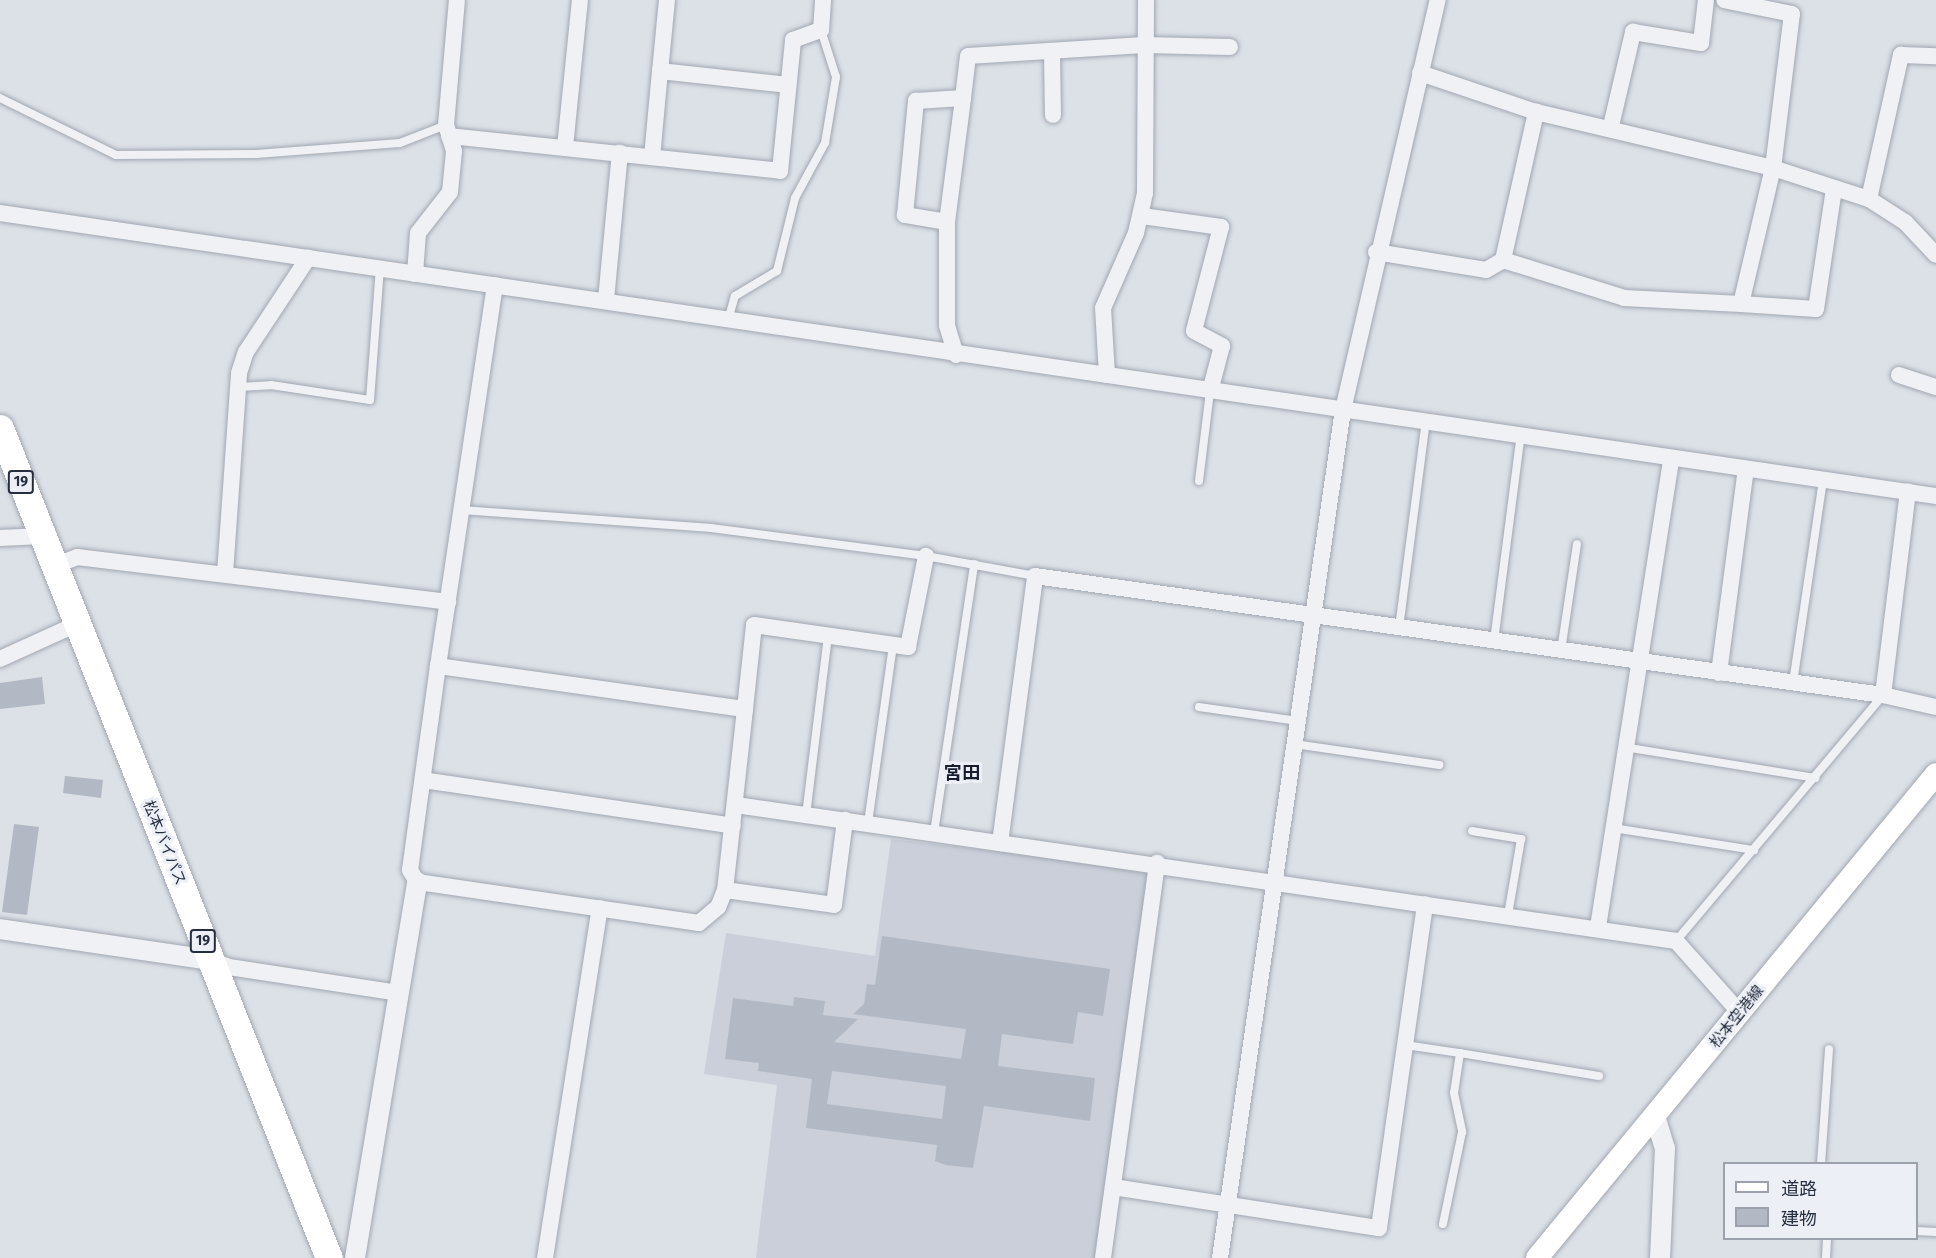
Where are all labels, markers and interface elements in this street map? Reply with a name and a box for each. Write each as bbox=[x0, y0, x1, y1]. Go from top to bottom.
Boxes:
road number: 19 bbox=[8, 471, 34, 493]
district label: 宮田 bbox=[944, 762, 980, 784]
street label: 松本バイパス bbox=[139, 798, 189, 888]
road number: 19 bbox=[190, 930, 216, 952]
street label: 松本空港線 bbox=[1706, 982, 1768, 1052]
legend bbox=[1723, 1162, 1918, 1240]
text: 道路 bbox=[1781, 1178, 1817, 1200]
text: 建物 bbox=[1781, 1208, 1817, 1230]

